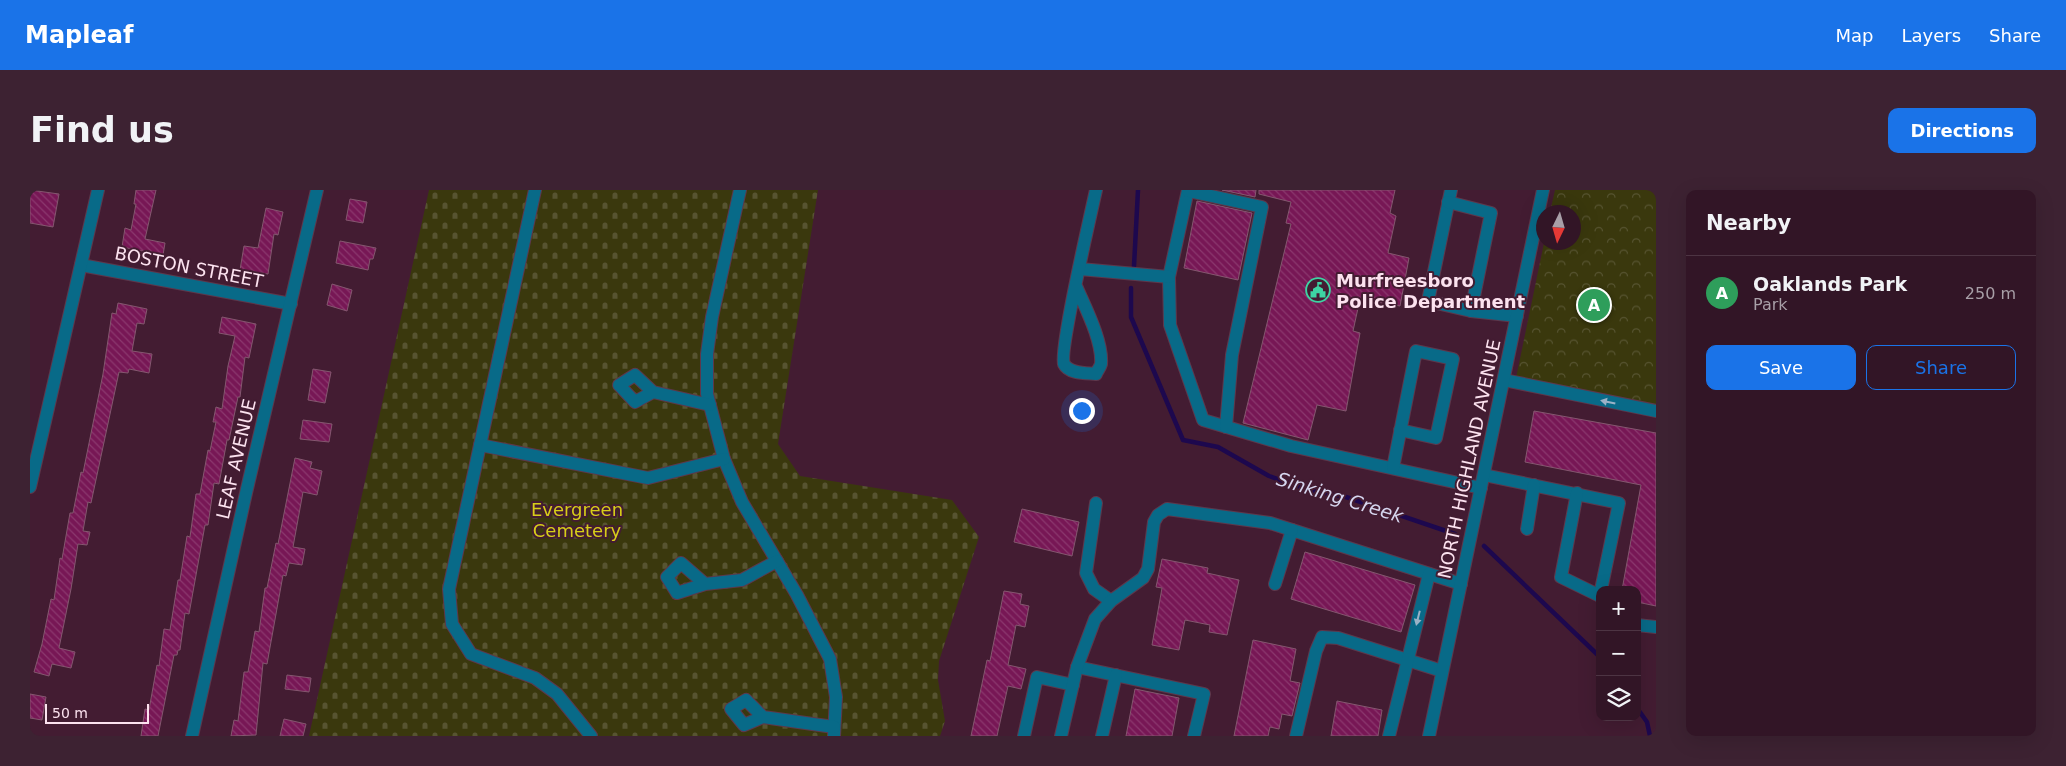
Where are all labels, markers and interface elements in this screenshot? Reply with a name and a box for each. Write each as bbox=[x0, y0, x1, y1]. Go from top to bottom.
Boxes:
text: Mapleaf bbox=[25, 21, 133, 49]
text: Map bbox=[1835, 25, 1873, 46]
text: Layers bbox=[1901, 25, 1961, 46]
text: Share bbox=[1989, 25, 2041, 46]
button: Directions bbox=[1888, 108, 2036, 153]
text: Find us bbox=[30, 110, 174, 150]
north arrow bbox=[1536, 205, 1581, 250]
text: Nearby bbox=[1706, 211, 1791, 235]
street label: BOSTON STREET bbox=[113, 242, 266, 292]
place label: Murfreesboro Police Department bbox=[1336, 270, 1525, 312]
text: Oaklands Park bbox=[1753, 273, 1907, 295]
public building icon: Murfreesboro Police Department bbox=[1305, 277, 1331, 303]
text: A bbox=[1716, 284, 1728, 303]
text: 250 m bbox=[1965, 284, 2016, 303]
pin: A bbox=[1578, 286, 1610, 324]
text: Park bbox=[1753, 295, 1788, 314]
street label: NORTH HIGHLAND AVENUE bbox=[1433, 337, 1505, 581]
button: Save bbox=[1706, 345, 1856, 390]
button: Share bbox=[1866, 345, 2016, 390]
street label: LEAF AVENUE bbox=[212, 397, 260, 521]
one-way arrow bbox=[1600, 397, 1616, 405]
your location bbox=[1069, 398, 1095, 424]
water label: Sinking Creek bbox=[1274, 467, 1407, 527]
park label: Evergreen Cemetery bbox=[531, 499, 623, 541]
map controls bbox=[1596, 586, 1641, 721]
button: + bbox=[1596, 586, 1641, 631]
one-way arrow bbox=[1414, 610, 1422, 625]
button: − bbox=[1596, 631, 1641, 676]
button: layers bbox=[1596, 676, 1641, 721]
scale bar bbox=[45, 701, 149, 724]
text: 50 m bbox=[52, 705, 88, 721]

